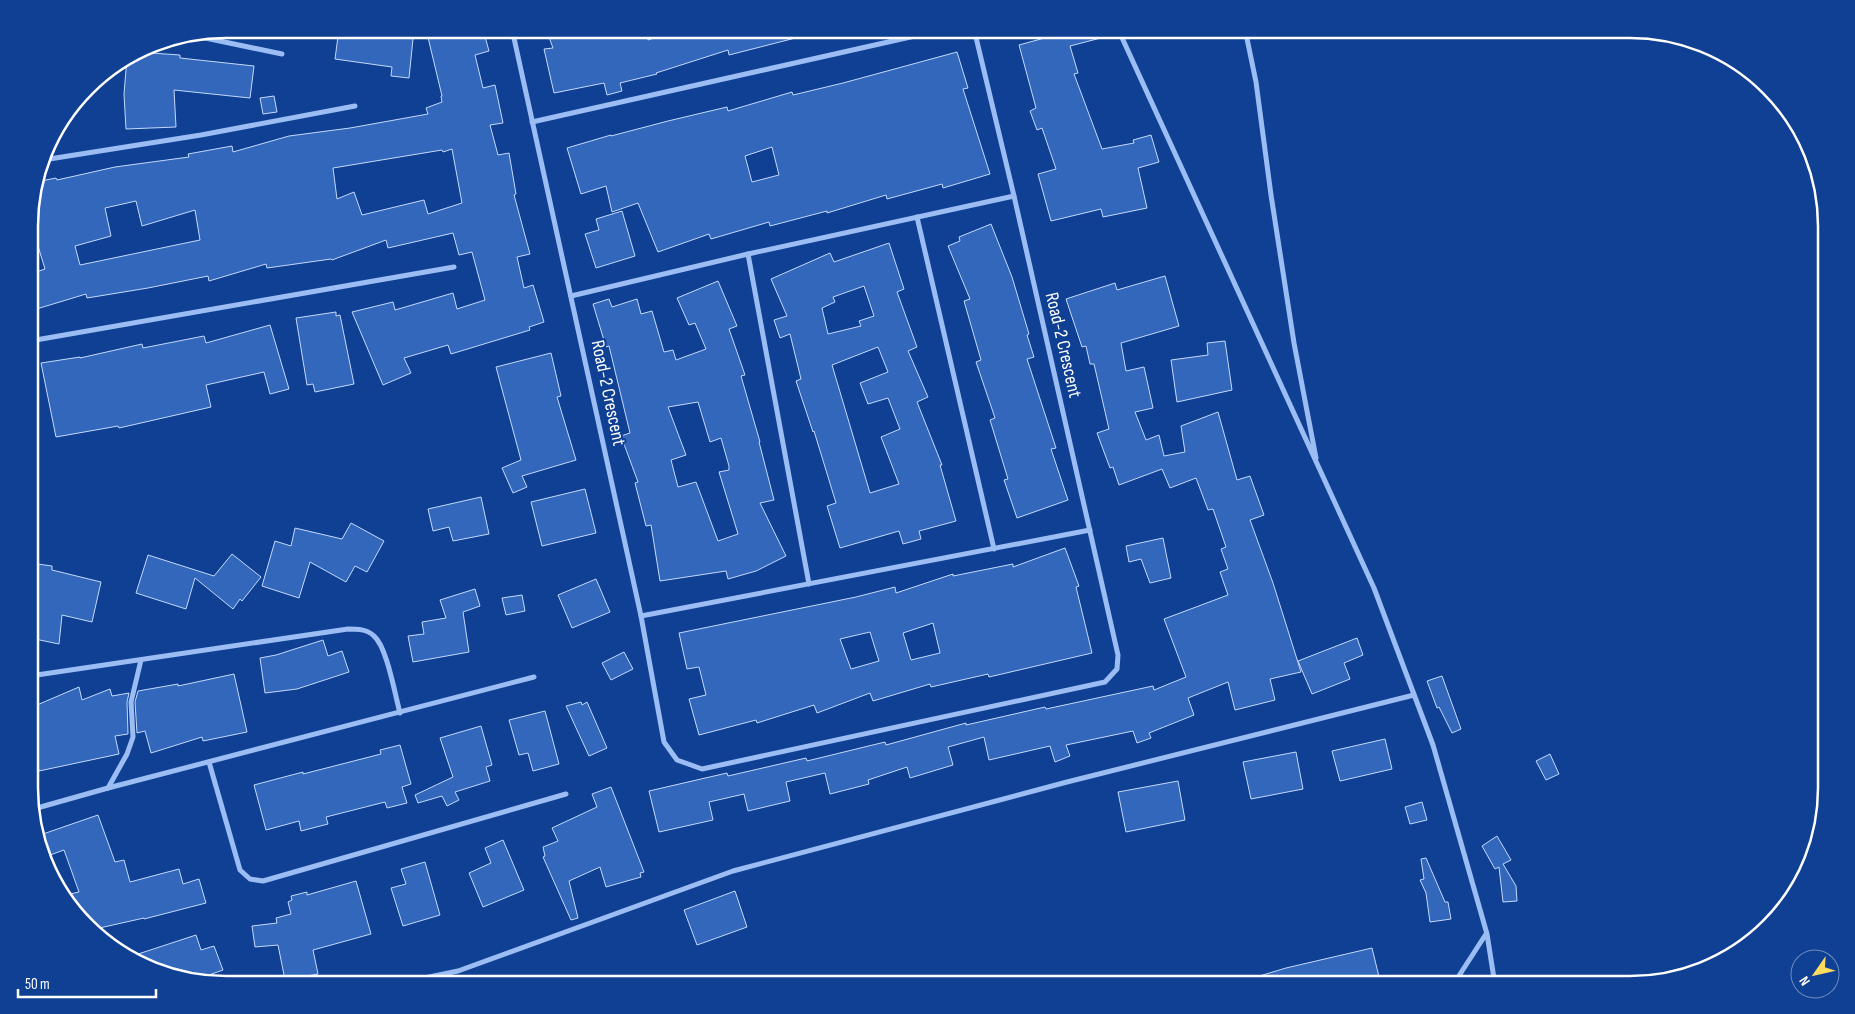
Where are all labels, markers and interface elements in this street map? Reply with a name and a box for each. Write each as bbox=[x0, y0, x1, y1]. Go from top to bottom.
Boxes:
street label: Road-2 Crescent bbox=[1040, 290, 1086, 400]
street label: Road-2 Crescent bbox=[586, 338, 630, 448]
north arrow bbox=[1790, 949, 1840, 999]
scale bar bbox=[18, 966, 155, 998]
text: N bbox=[1795, 973, 1814, 989]
text: 50 m bbox=[25, 975, 50, 994]

